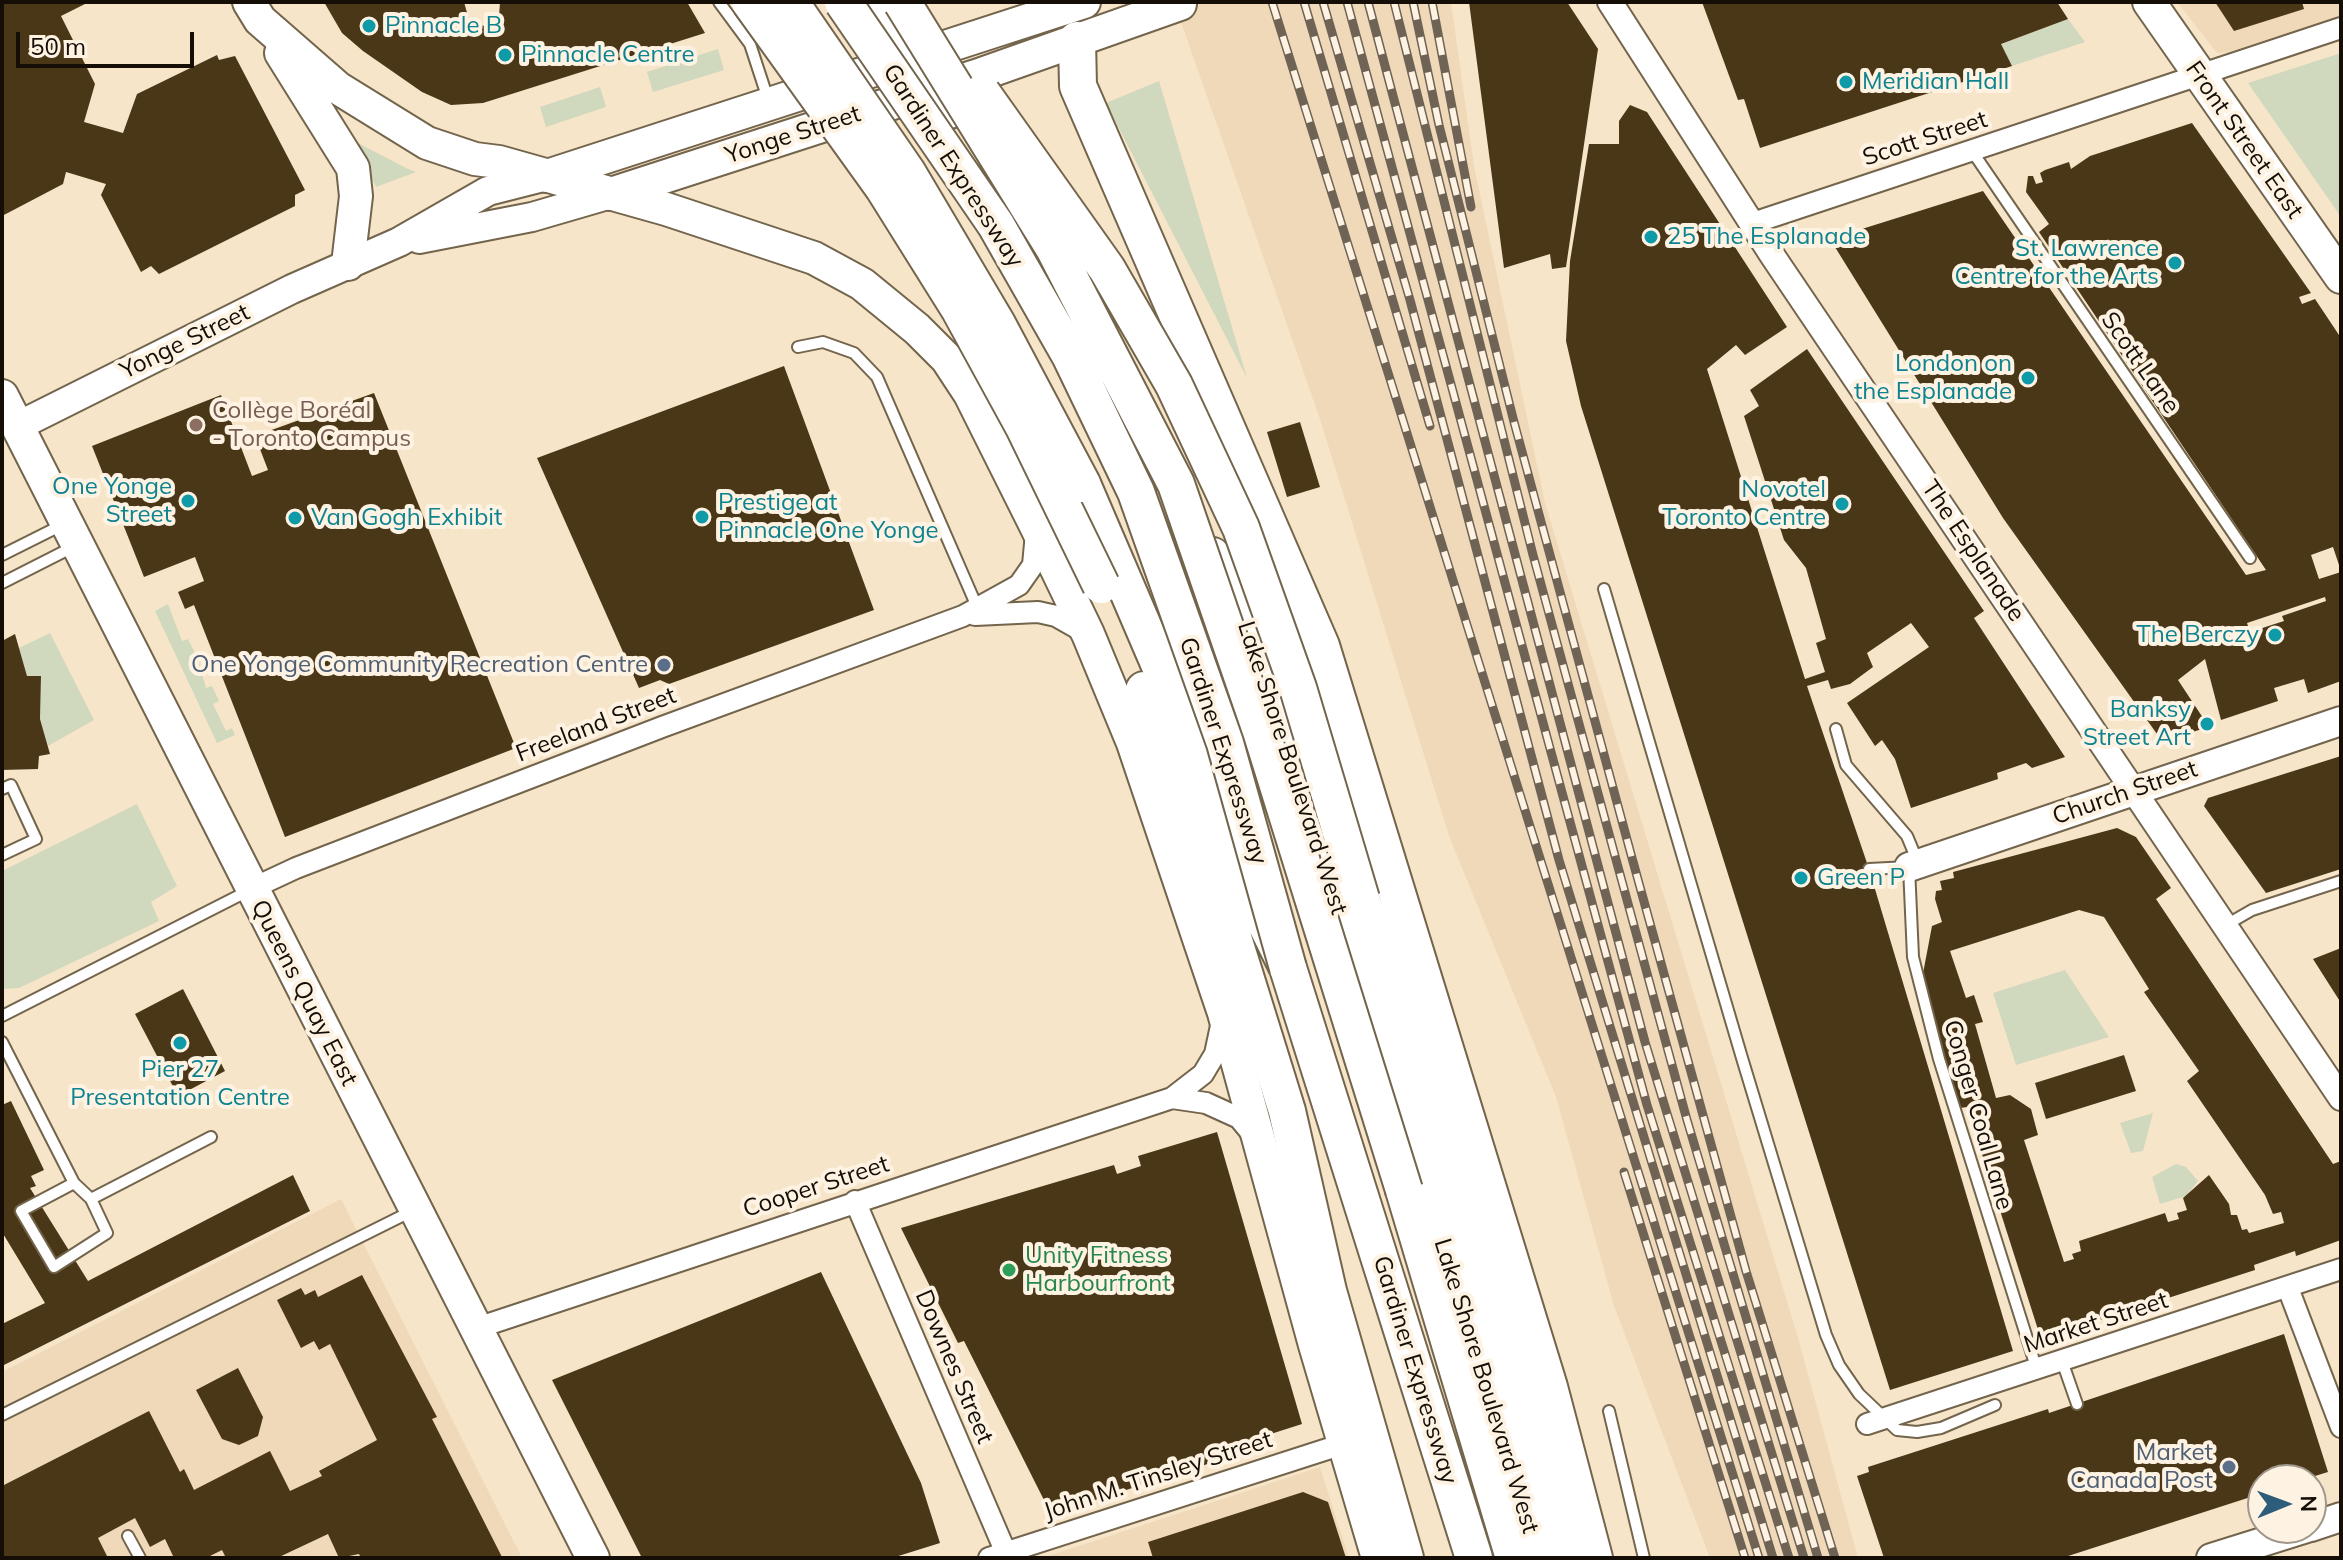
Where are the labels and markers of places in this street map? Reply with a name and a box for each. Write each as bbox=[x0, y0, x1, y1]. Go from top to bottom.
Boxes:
place label: Pinnacle B bbox=[385, 12, 502, 40]
marker: Pinnacle B bbox=[360, 17, 378, 35]
place label: Pinnacle Centre bbox=[521, 41, 694, 69]
marker: Pinnacle Centre bbox=[496, 46, 514, 64]
place label: Meridian Hall bbox=[1862, 68, 2009, 96]
marker: Meridian Hall bbox=[1837, 73, 1855, 91]
place label: 25 The Esplanade bbox=[1667, 223, 1866, 251]
marker: 25 The Esplanade bbox=[1642, 228, 1660, 246]
place label: St. Lawrence Centre for the Arts bbox=[1954, 235, 2159, 291]
marker: St. Lawrence Centre for the Arts bbox=[2166, 254, 2184, 272]
place label: London on the Esplanade bbox=[1854, 350, 2012, 406]
marker: London on the Esplanade bbox=[2019, 369, 2037, 387]
place label: Collège Boréal - Toronto Campus bbox=[212, 397, 411, 453]
marker: Collège Boréal - Toronto Campus bbox=[187, 416, 205, 434]
place label: One Yonge Street bbox=[52, 473, 172, 529]
place label: Novotel Toronto Centre bbox=[1662, 476, 1826, 532]
place label: Prestige at Pinnacle One Yonge bbox=[718, 489, 939, 545]
marker: One Yonge Street bbox=[179, 492, 197, 510]
marker: Novotel Toronto Centre bbox=[1833, 495, 1851, 513]
place label: Van Gogh Exhibit bbox=[311, 504, 502, 532]
marker: Prestige at Pinnacle One Yonge bbox=[693, 508, 711, 526]
marker: Van Gogh Exhibit bbox=[286, 509, 304, 527]
place label: The Berczy bbox=[2136, 621, 2259, 649]
marker: The Berczy bbox=[2266, 626, 2284, 644]
place label: One Yonge Community Recreation Centre bbox=[191, 651, 648, 679]
marker: One Yonge Community Recreation Centre bbox=[655, 656, 673, 674]
place label: Banksy Street Art bbox=[2083, 696, 2191, 752]
marker: Banksy Street Art bbox=[2198, 715, 2216, 733]
place label: Green P bbox=[1817, 864, 1905, 892]
marker: Green P bbox=[1792, 869, 1810, 887]
marker: Pier 27 Presentation Centre bbox=[171, 1034, 189, 1052]
place label: Pier 27 Presentation Centre bbox=[70, 1056, 290, 1112]
place label: Unity Fitness Harbourfront bbox=[1025, 1242, 1171, 1298]
marker: Unity Fitness Harbourfront bbox=[1000, 1261, 1018, 1279]
place label: Market Canada Post bbox=[2070, 1439, 2213, 1495]
marker: Market Canada Post bbox=[2220, 1458, 2238, 1476]

